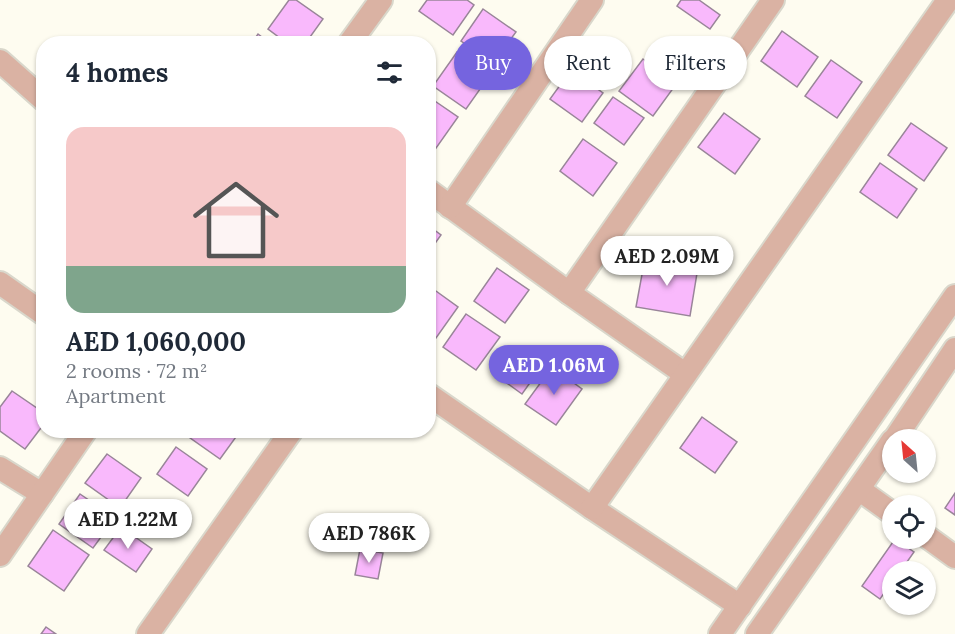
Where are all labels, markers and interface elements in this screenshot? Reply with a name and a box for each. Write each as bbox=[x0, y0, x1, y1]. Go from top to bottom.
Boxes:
chip: Buy bbox=[454, 36, 532, 90]
chip: Rent bbox=[544, 36, 632, 90]
chip: Filters bbox=[644, 36, 747, 90]
text: 4 homes bbox=[66, 56, 168, 89]
icon: filters bbox=[373, 56, 406, 89]
icon: home bbox=[182, 166, 290, 274]
pin: AED 2.09M bbox=[598, 236, 736, 287]
text: AED 2.09M bbox=[615, 243, 719, 268]
text: AED 1,060,000 bbox=[66, 325, 246, 358]
pin: AED 1.06M bbox=[485, 345, 623, 396]
text: AED 1.06M bbox=[503, 352, 605, 377]
text: 2 rooms · 72 m² bbox=[66, 358, 207, 383]
text: Apartment bbox=[66, 383, 166, 408]
north arrow bbox=[882, 429, 936, 483]
map controls bbox=[882, 429, 936, 615]
button: locate bbox=[882, 495, 936, 549]
pin: AED 1.22M bbox=[59, 499, 197, 550]
text: AED 1.22M bbox=[78, 506, 178, 531]
pin: AED 786K bbox=[307, 513, 431, 564]
text: AED 786K bbox=[323, 520, 415, 545]
button: layers bbox=[882, 561, 936, 615]

